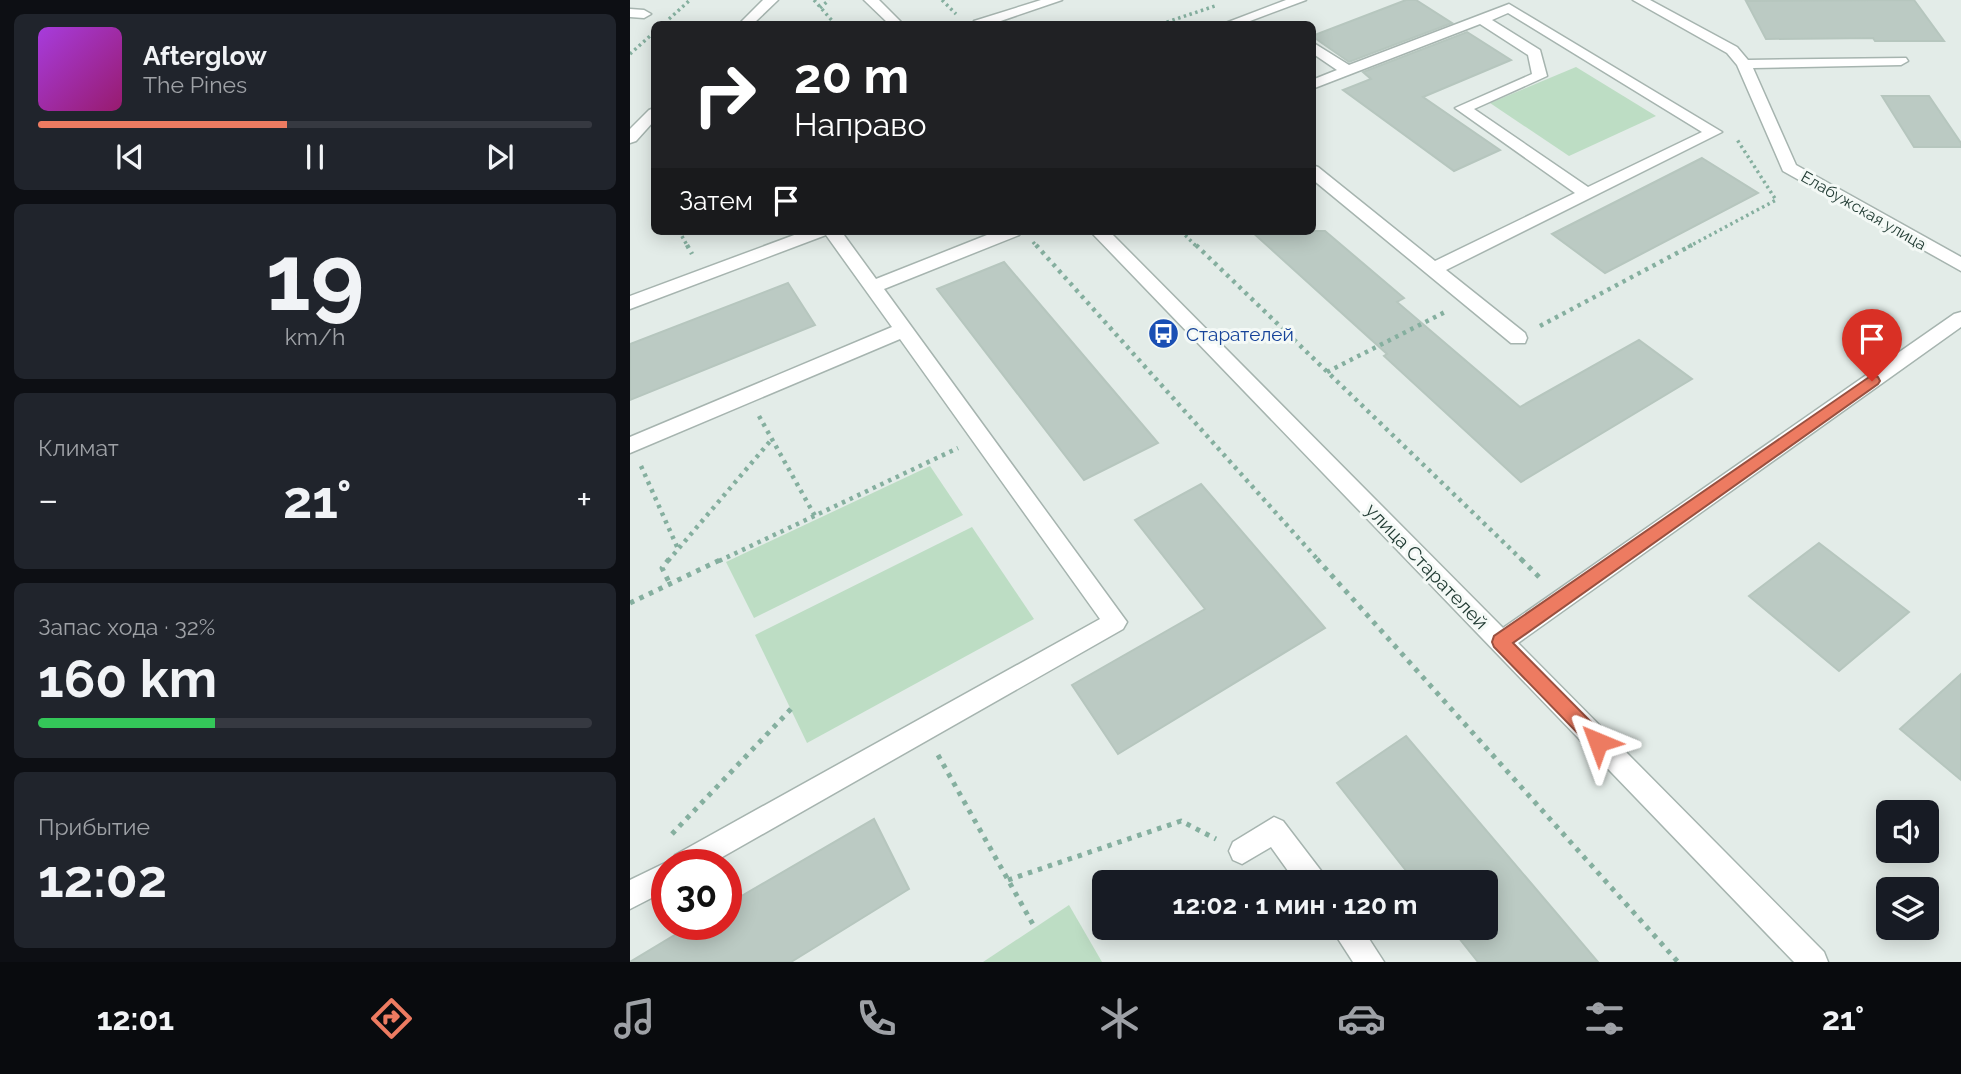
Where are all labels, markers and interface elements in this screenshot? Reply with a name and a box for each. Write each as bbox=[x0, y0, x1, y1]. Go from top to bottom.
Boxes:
text: Afterglow bbox=[143, 41, 267, 71]
text: 20 m bbox=[794, 47, 909, 104]
icon: right bbox=[679, 49, 770, 140]
text: The Pines bbox=[143, 71, 247, 98]
text: Направо bbox=[794, 106, 926, 143]
icon: previous bbox=[111, 138, 149, 176]
icon: pause bbox=[296, 138, 334, 176]
icon: next bbox=[481, 138, 519, 176]
street label: Елабужская улица bbox=[1798, 167, 1930, 254]
icon: arrive bbox=[767, 182, 805, 220]
text: Затем bbox=[679, 186, 753, 216]
text: 19 bbox=[266, 224, 364, 331]
pin bbox=[1842, 309, 1902, 381]
bus stop icon: Старателей bbox=[1146, 317, 1180, 351]
icon: arrive bbox=[1853, 320, 1891, 358]
text: km/h bbox=[285, 323, 345, 350]
place label: Старателей bbox=[1186, 323, 1294, 345]
text: Климат bbox=[38, 434, 119, 461]
text: 21° bbox=[283, 469, 352, 530]
text: − bbox=[38, 477, 58, 522]
text: + bbox=[576, 477, 592, 522]
street label: улица Старателей bbox=[1361, 499, 1493, 633]
text: Запас хода · 32% bbox=[38, 613, 215, 640]
text: 160 km bbox=[38, 648, 217, 709]
position arrow bbox=[1561, 705, 1635, 779]
map controls bbox=[1876, 800, 1939, 940]
button: sound bbox=[1876, 800, 1939, 863]
text: Прибытие bbox=[38, 813, 150, 840]
text: 12:02 bbox=[38, 848, 167, 909]
speed limit sign: 30 bbox=[651, 849, 742, 940]
button: layers bbox=[1876, 877, 1939, 940]
text: 12:02 · 1 мин · 120 m bbox=[1173, 890, 1417, 920]
icon: directions bbox=[367, 994, 416, 1043]
icon: music bbox=[610, 994, 659, 1043]
icon: phone bbox=[852, 994, 901, 1043]
icon: climate bbox=[1095, 994, 1144, 1043]
icon: car bbox=[1337, 994, 1386, 1043]
icon: filters bbox=[1580, 994, 1629, 1043]
text: 12:01 bbox=[97, 1000, 174, 1037]
text: 21° bbox=[1822, 1000, 1864, 1037]

